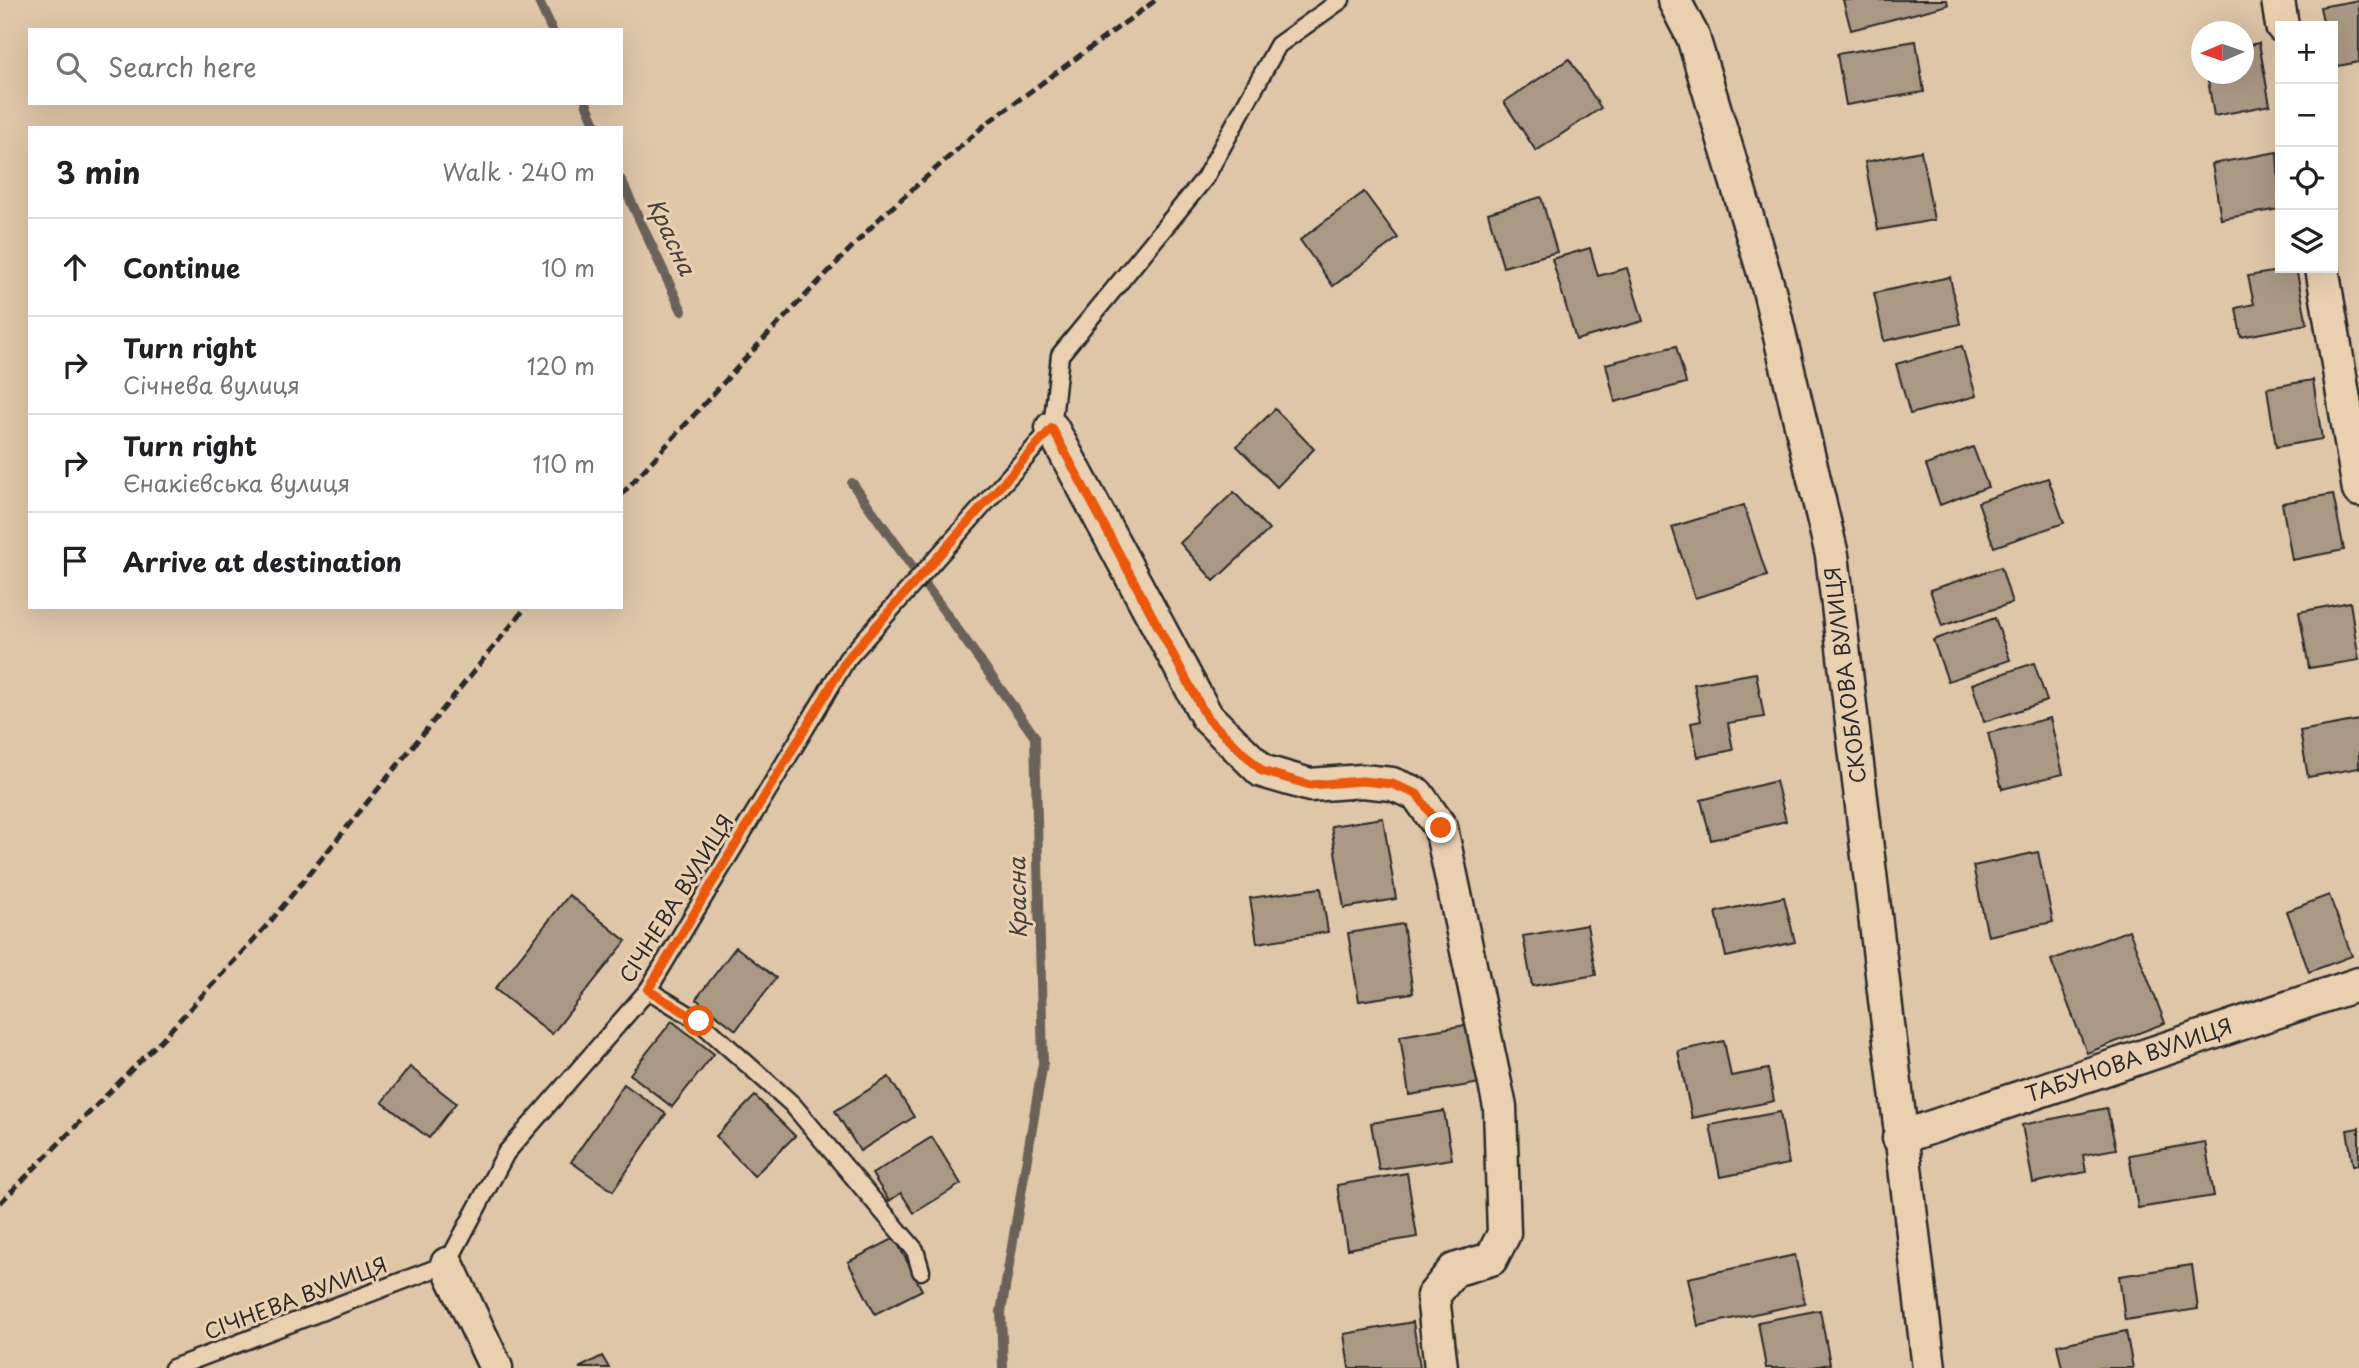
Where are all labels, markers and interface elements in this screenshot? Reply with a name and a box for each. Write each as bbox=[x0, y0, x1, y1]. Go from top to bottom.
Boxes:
north arrow bbox=[2191, 21, 2254, 84]
map controls bbox=[2275, 21, 2338, 273]
button: + bbox=[2275, 21, 2338, 84]
search box bbox=[28, 28, 623, 105]
text: Search here bbox=[108, 47, 257, 86]
icon: search bbox=[52, 48, 90, 86]
button: − bbox=[2275, 84, 2338, 147]
button: locate bbox=[2275, 147, 2338, 210]
text: 3 min bbox=[56, 149, 141, 194]
text: Walk · 240 m bbox=[443, 154, 595, 189]
water label: Красна bbox=[639, 192, 706, 281]
button: layers bbox=[2275, 210, 2338, 273]
icon: ahead bbox=[56, 248, 94, 286]
text: Continue bbox=[123, 248, 240, 287]
text: 10 m bbox=[541, 250, 595, 285]
text: Turn right bbox=[123, 328, 257, 367]
icon: right bbox=[56, 346, 94, 384]
text: 120 m bbox=[527, 348, 595, 383]
text: Січнева вулиця bbox=[123, 367, 300, 402]
text: Turn right bbox=[123, 426, 257, 465]
icon: right bbox=[56, 444, 94, 482]
text: 110 m bbox=[533, 446, 595, 481]
text: Єнакієвська вулиця bbox=[123, 465, 350, 500]
icon: arrive bbox=[56, 542, 94, 580]
text: Arrive at destination bbox=[123, 542, 402, 581]
street label: СКОБЛОВА ВУЛИЦЯ bbox=[1815, 565, 1873, 785]
street label: СІЧНЕВА ВУЛИЦЯ bbox=[610, 807, 740, 989]
route end bbox=[1425, 812, 1456, 843]
water label: Красна bbox=[998, 856, 1035, 939]
route start bbox=[683, 1005, 714, 1036]
street label: ТАБУНОВА ВУЛИЦЯ bbox=[2021, 1009, 2236, 1110]
street label: СІЧНЕВА ВУЛИЦЯ bbox=[199, 1247, 391, 1347]

